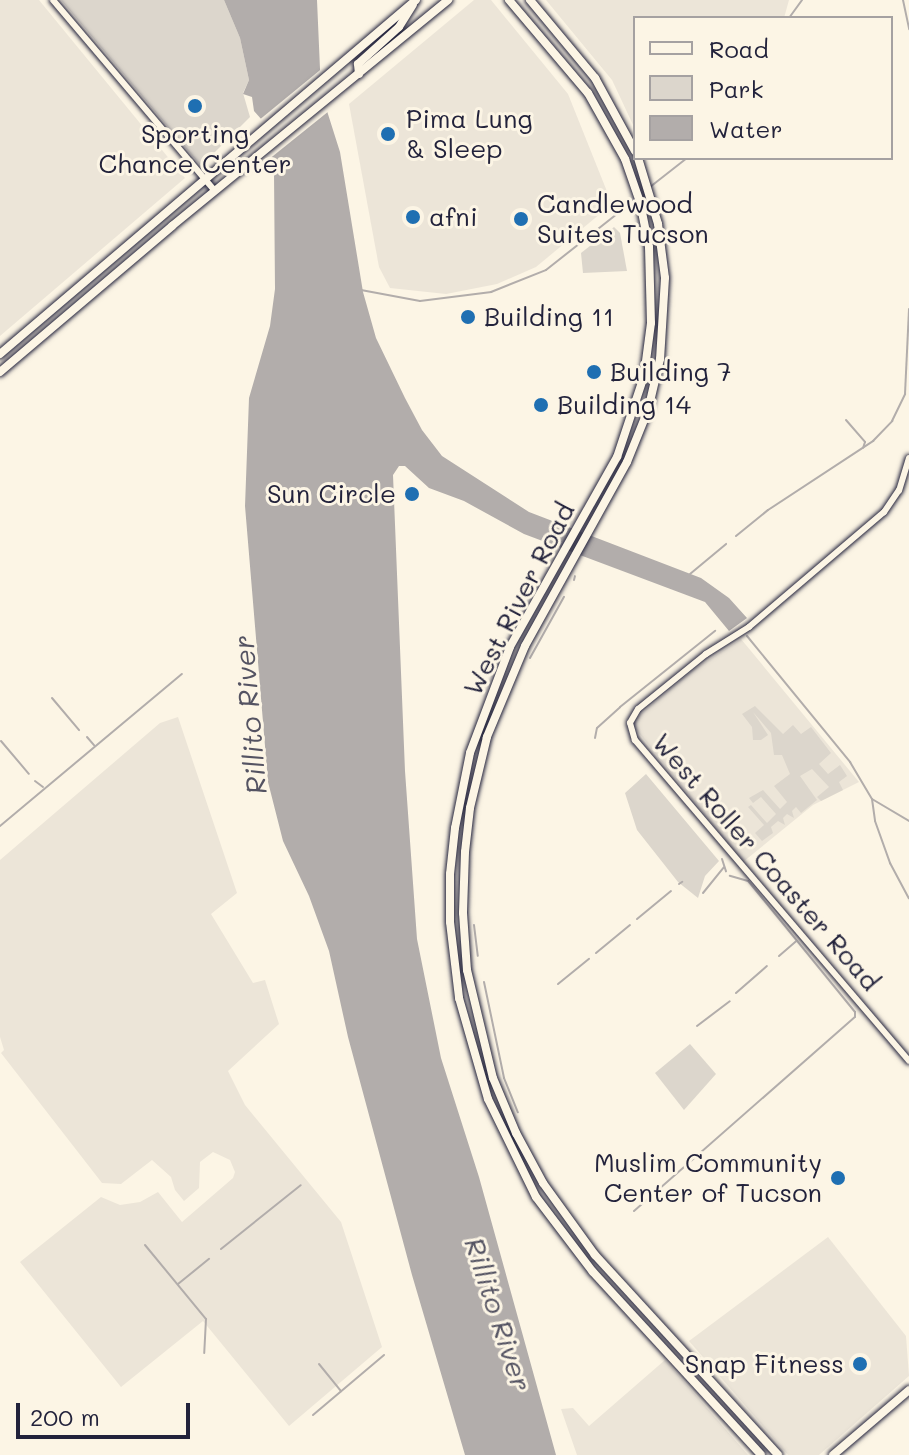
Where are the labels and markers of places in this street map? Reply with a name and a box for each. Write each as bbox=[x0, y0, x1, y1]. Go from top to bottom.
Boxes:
marker: Sporting Chance Center bbox=[186, 97, 204, 115]
place label: Pima Lung & Sleep bbox=[406, 103, 532, 164]
place label: Sporting Chance Center bbox=[98, 118, 292, 180]
marker: Pima Lung & Sleep bbox=[377, 123, 399, 145]
place label: Candlewood Suites Tucson bbox=[537, 188, 709, 250]
place label: afni bbox=[429, 201, 478, 233]
marker: afni bbox=[404, 208, 422, 226]
marker: Candlewood Suites Tucson bbox=[512, 210, 530, 228]
place label: Building 11 bbox=[484, 301, 614, 333]
marker: Building 11 bbox=[459, 308, 477, 326]
place label: Building 7 bbox=[610, 356, 732, 388]
marker: Building 7 bbox=[585, 363, 603, 381]
place label: Building 14 bbox=[557, 389, 691, 421]
marker: Building 14 bbox=[532, 396, 550, 414]
place label: Sun Circle bbox=[267, 478, 396, 510]
marker: Sun Circle bbox=[403, 485, 421, 503]
place label: Muslim Community Center of Tucson bbox=[594, 1147, 822, 1208]
marker: Muslim Community Center of Tucson bbox=[829, 1169, 847, 1187]
place label: Snap Fitness bbox=[685, 1348, 844, 1380]
marker: Snap Fitness bbox=[851, 1355, 869, 1373]

